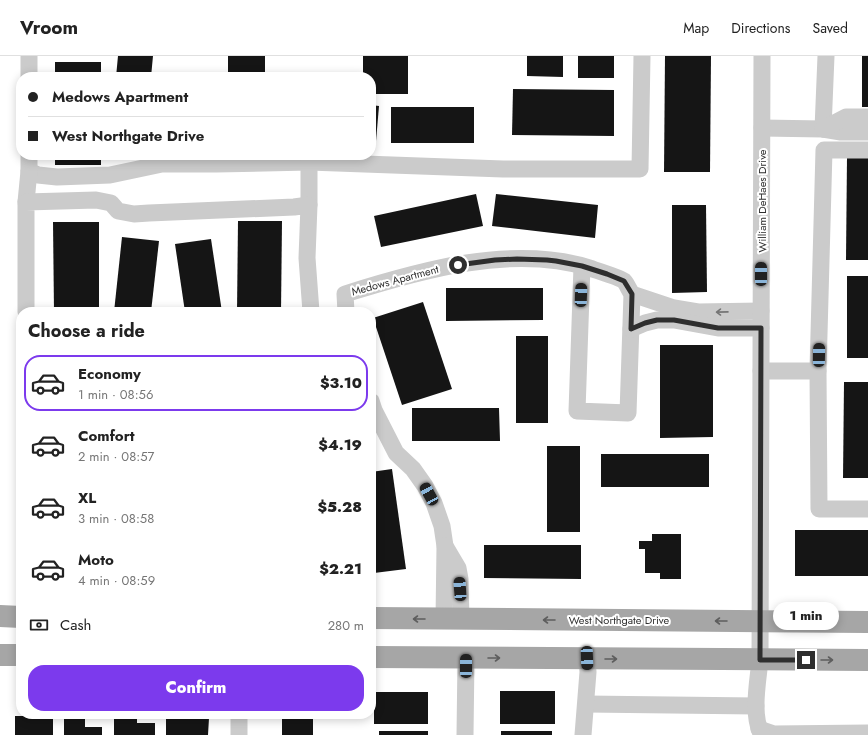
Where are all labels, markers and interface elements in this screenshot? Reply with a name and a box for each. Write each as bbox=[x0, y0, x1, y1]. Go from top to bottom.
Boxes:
text: Vroom bbox=[20, 14, 78, 41]
text: Map bbox=[683, 18, 709, 38]
text: Directions bbox=[731, 18, 791, 38]
text: Saved bbox=[813, 18, 848, 38]
text: Medows Apartment bbox=[52, 86, 188, 108]
text: West Northgate Drive bbox=[52, 125, 204, 147]
street label: William DeHaes Drive bbox=[754, 149, 770, 253]
route start bbox=[449, 256, 467, 274]
street label: Medows Apartment bbox=[350, 261, 441, 299]
car bbox=[755, 262, 767, 286]
car bbox=[575, 283, 587, 307]
one-way arrow bbox=[716, 308, 729, 316]
text: Choose a ride bbox=[28, 318, 145, 344]
car bbox=[813, 343, 825, 367]
text: Economy bbox=[78, 363, 141, 385]
icon: car bbox=[30, 365, 66, 401]
text: $3.10 bbox=[320, 372, 362, 394]
text: 1 min · 08:56 bbox=[78, 385, 153, 404]
text: Comfort bbox=[78, 425, 135, 447]
icon: car bbox=[30, 427, 66, 463]
text: $4.19 bbox=[318, 434, 362, 456]
text: 2 min · 08:57 bbox=[78, 447, 154, 466]
car bbox=[418, 481, 440, 507]
text: XL bbox=[78, 487, 96, 509]
icon: car bbox=[30, 489, 66, 525]
text: $5.28 bbox=[318, 496, 362, 518]
text: 3 min · 08:58 bbox=[78, 509, 154, 528]
text: Moto bbox=[78, 549, 114, 571]
icon: car bbox=[30, 551, 66, 587]
text: $2.21 bbox=[319, 558, 362, 580]
text: 4 min · 08:59 bbox=[78, 571, 155, 590]
car bbox=[453, 577, 467, 601]
callout: 1 min bbox=[773, 602, 839, 630]
text: 1 min bbox=[790, 606, 822, 625]
street label: West Northgate Drive bbox=[569, 612, 670, 628]
icon: cash bbox=[28, 614, 50, 636]
text: Cash bbox=[60, 614, 91, 636]
one-way arrow bbox=[413, 615, 426, 623]
text: 280 m bbox=[328, 616, 364, 635]
one-way arrow bbox=[543, 616, 556, 624]
one-way arrow bbox=[715, 617, 728, 625]
car bbox=[581, 646, 593, 670]
route end bbox=[797, 651, 815, 669]
car bbox=[460, 654, 472, 678]
one-way arrow bbox=[487, 654, 500, 662]
one-way arrow bbox=[604, 655, 617, 663]
one-way arrow bbox=[820, 656, 833, 664]
button: Confirm bbox=[28, 665, 364, 711]

